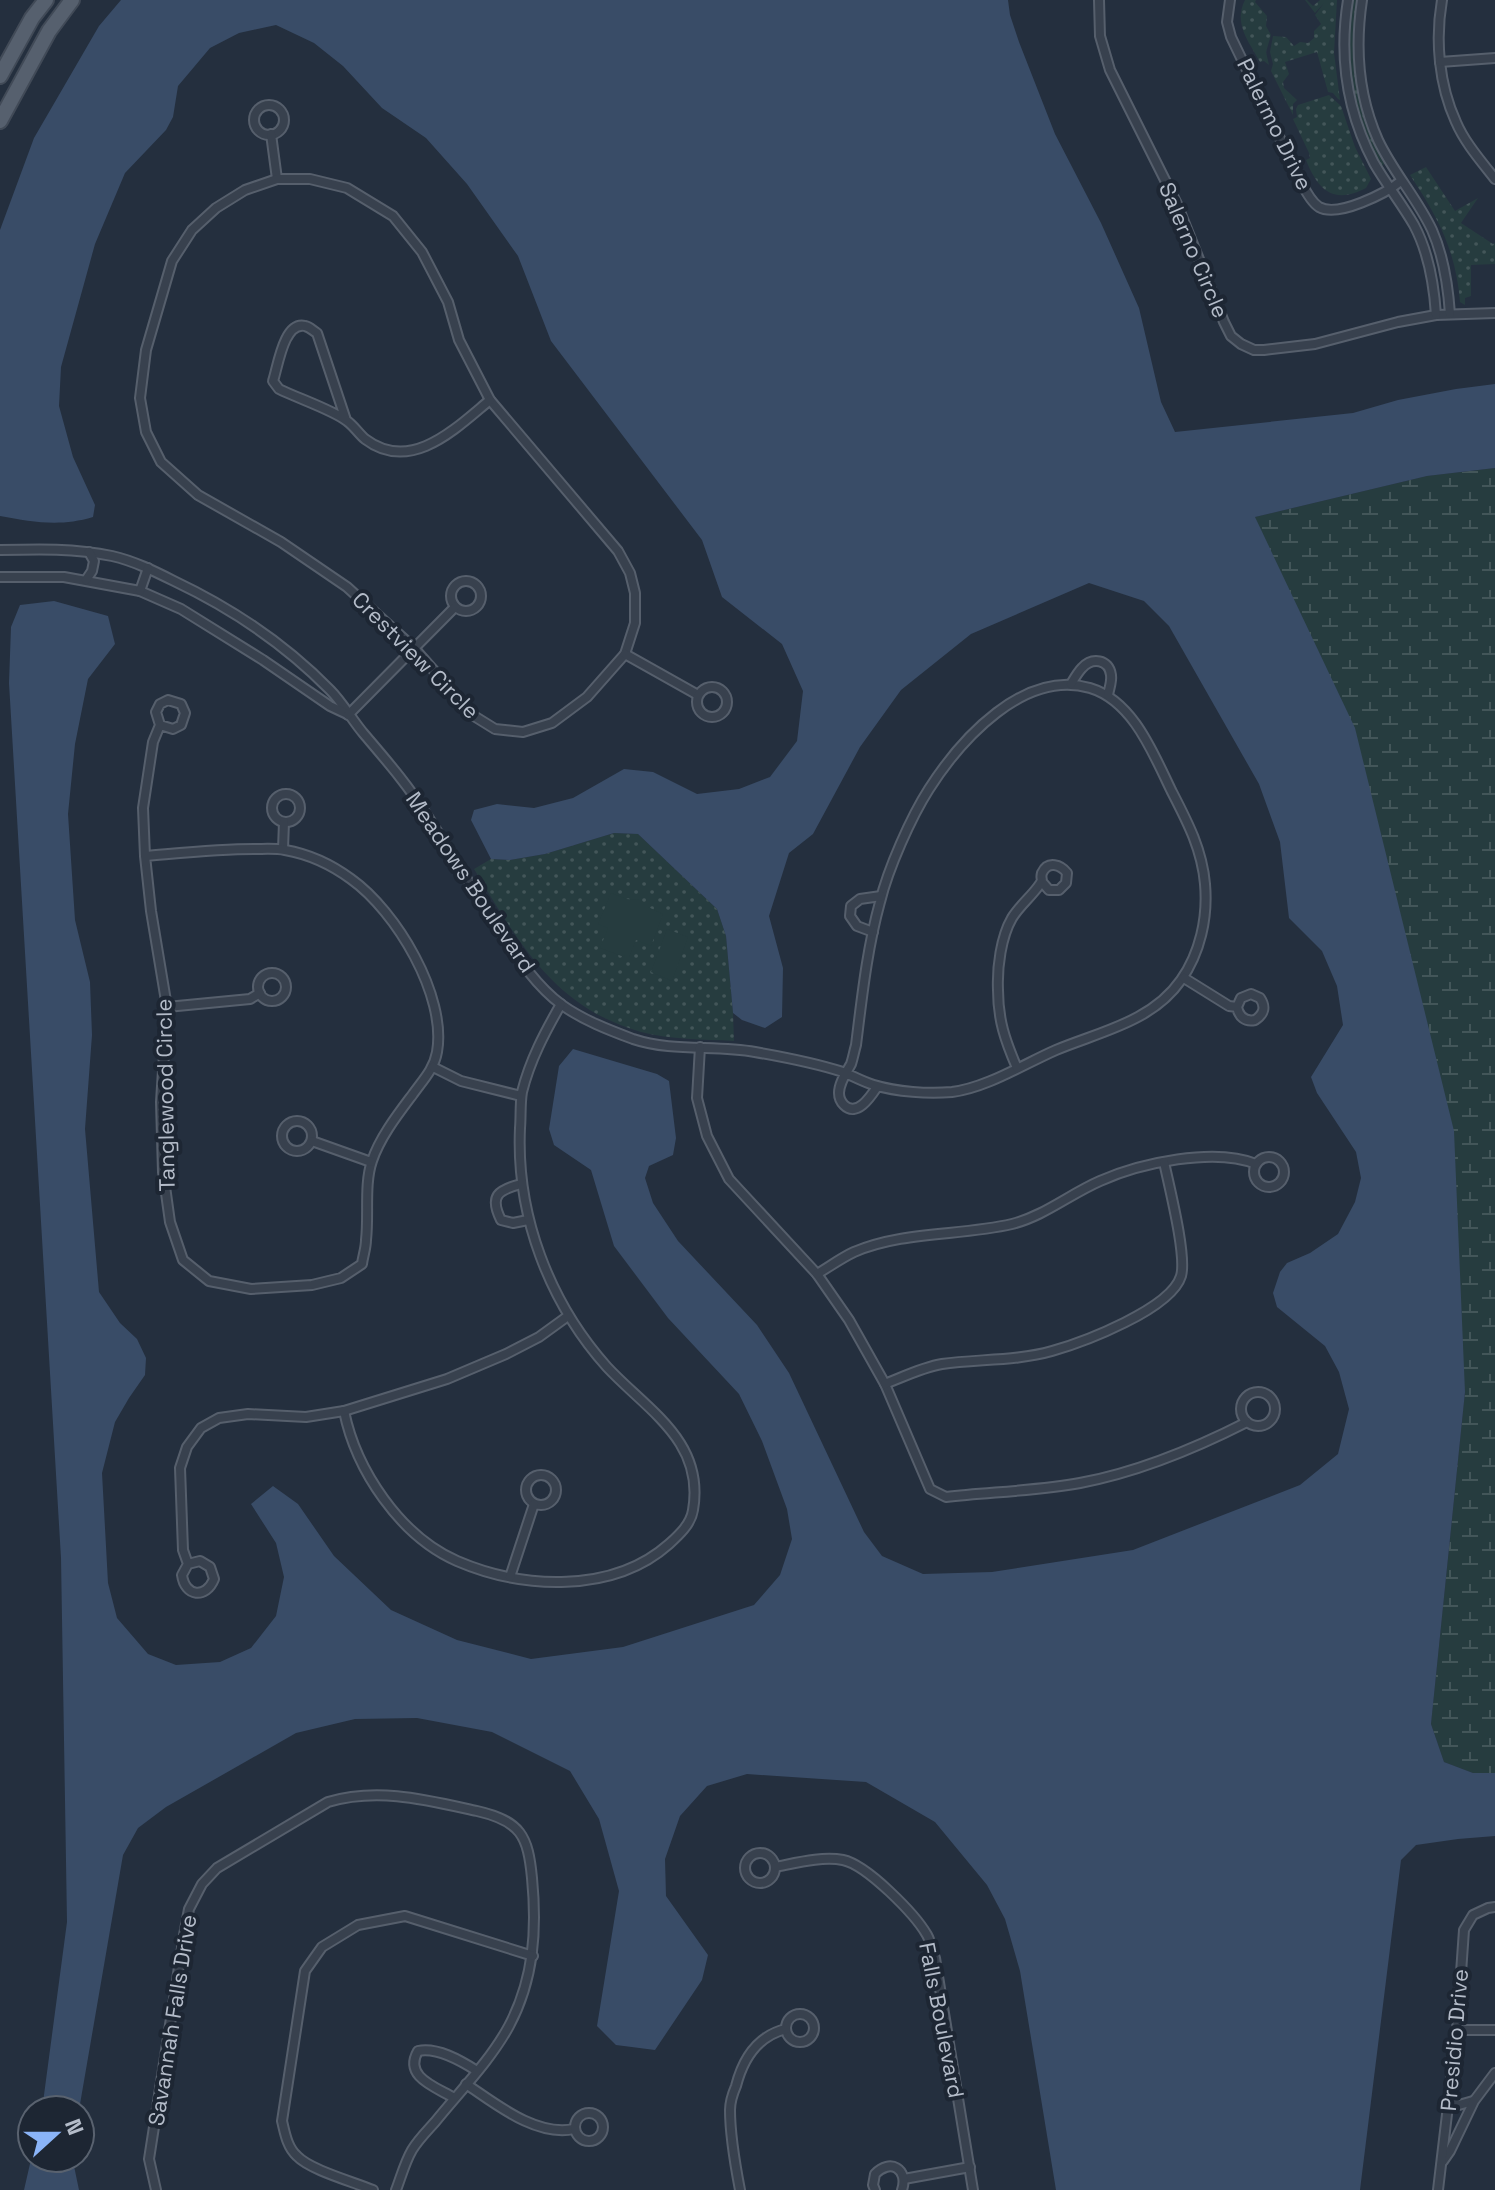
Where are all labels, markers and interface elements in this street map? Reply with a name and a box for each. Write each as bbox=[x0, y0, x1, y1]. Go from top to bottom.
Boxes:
street label: Palermo Drive bbox=[1231, 54, 1319, 194]
street label: Salerno Circle bbox=[1153, 178, 1235, 322]
street label: Crestview Circle bbox=[346, 585, 486, 725]
street label: Meadows Boulevard bbox=[400, 786, 542, 978]
street label: Tanglewood Circle bbox=[149, 998, 181, 1192]
street label: Savannah Falls Drive bbox=[141, 1912, 203, 2128]
street label: Falls Boulevard bbox=[913, 1940, 971, 2100]
street label: Presidio Drive bbox=[1434, 1968, 1474, 2112]
north arrow bbox=[16, 2094, 96, 2174]
text: N bbox=[59, 2115, 90, 2139]

